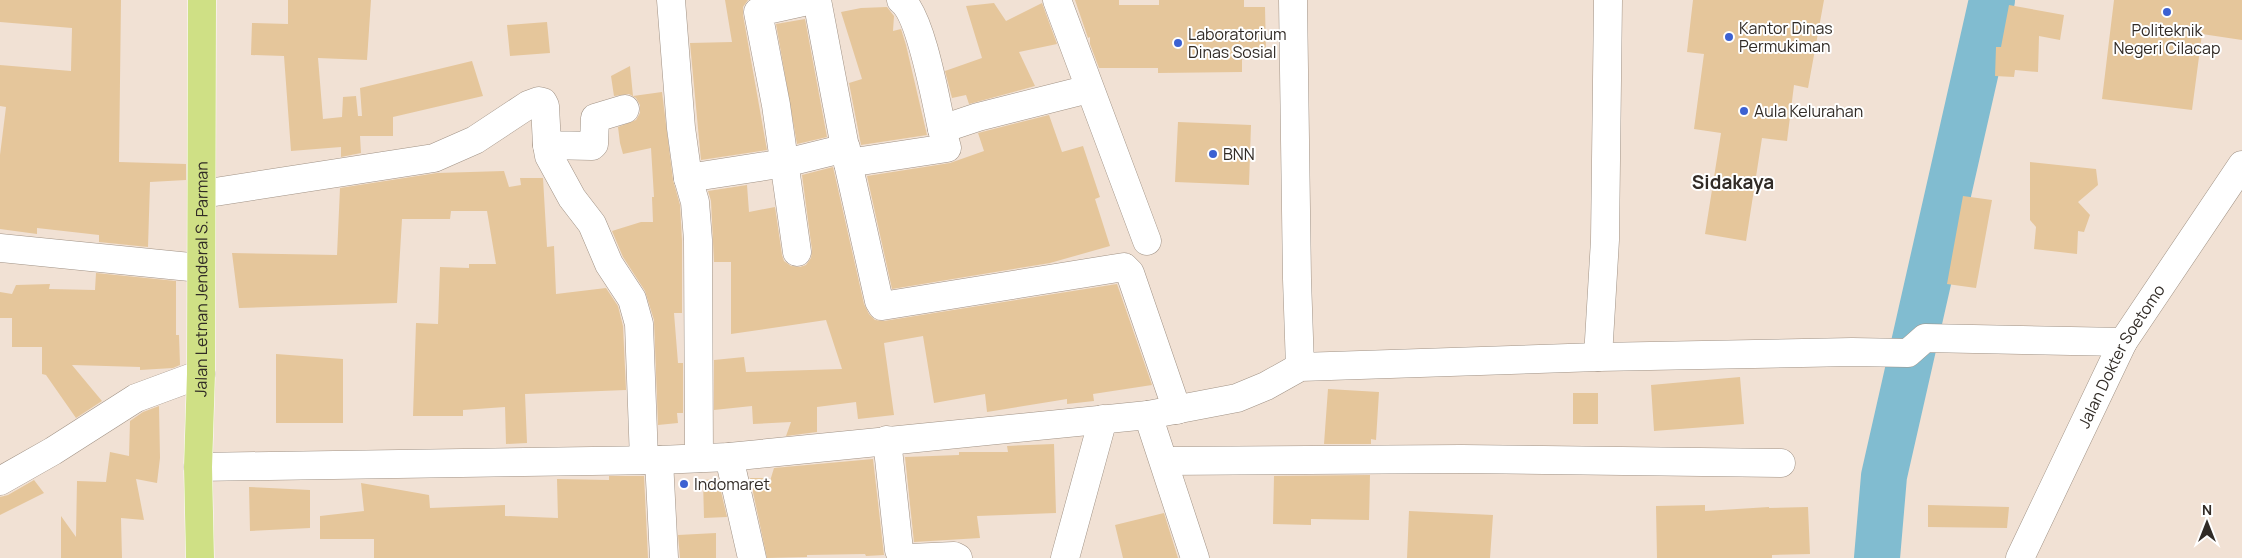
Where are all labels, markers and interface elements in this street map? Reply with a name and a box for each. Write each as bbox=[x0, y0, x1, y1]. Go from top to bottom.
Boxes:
marker: Politeknik Negeri Cilacap bbox=[2161, 6, 2173, 18]
place label: Kantor Dinas Permukiman bbox=[1739, 17, 1833, 57]
place label: Politeknik Negeri Cilacap bbox=[2114, 19, 2220, 59]
place label: Laboratorium Dinas Sosial bbox=[1188, 23, 1286, 63]
marker: Kantor Dinas Permukiman bbox=[1723, 31, 1735, 43]
marker: Laboratorium Dinas Sosial bbox=[1172, 37, 1184, 49]
place label: Aula Kelurahan bbox=[1754, 100, 1863, 122]
marker: Aula Kelurahan bbox=[1738, 105, 1750, 117]
place label: BNN bbox=[1223, 143, 1255, 165]
marker: BNN bbox=[1207, 148, 1219, 160]
street label: Jalan Letnan Jenderal S. Parman bbox=[189, 161, 213, 397]
district label: Sidakaya bbox=[1692, 169, 1774, 195]
street label: Jalan Dokter Soetomo bbox=[2073, 280, 2170, 432]
place label: Indomaret bbox=[694, 473, 770, 495]
marker: Indomaret bbox=[678, 478, 690, 490]
north arrow bbox=[2182, 498, 2232, 548]
text: N bbox=[2202, 500, 2212, 519]

